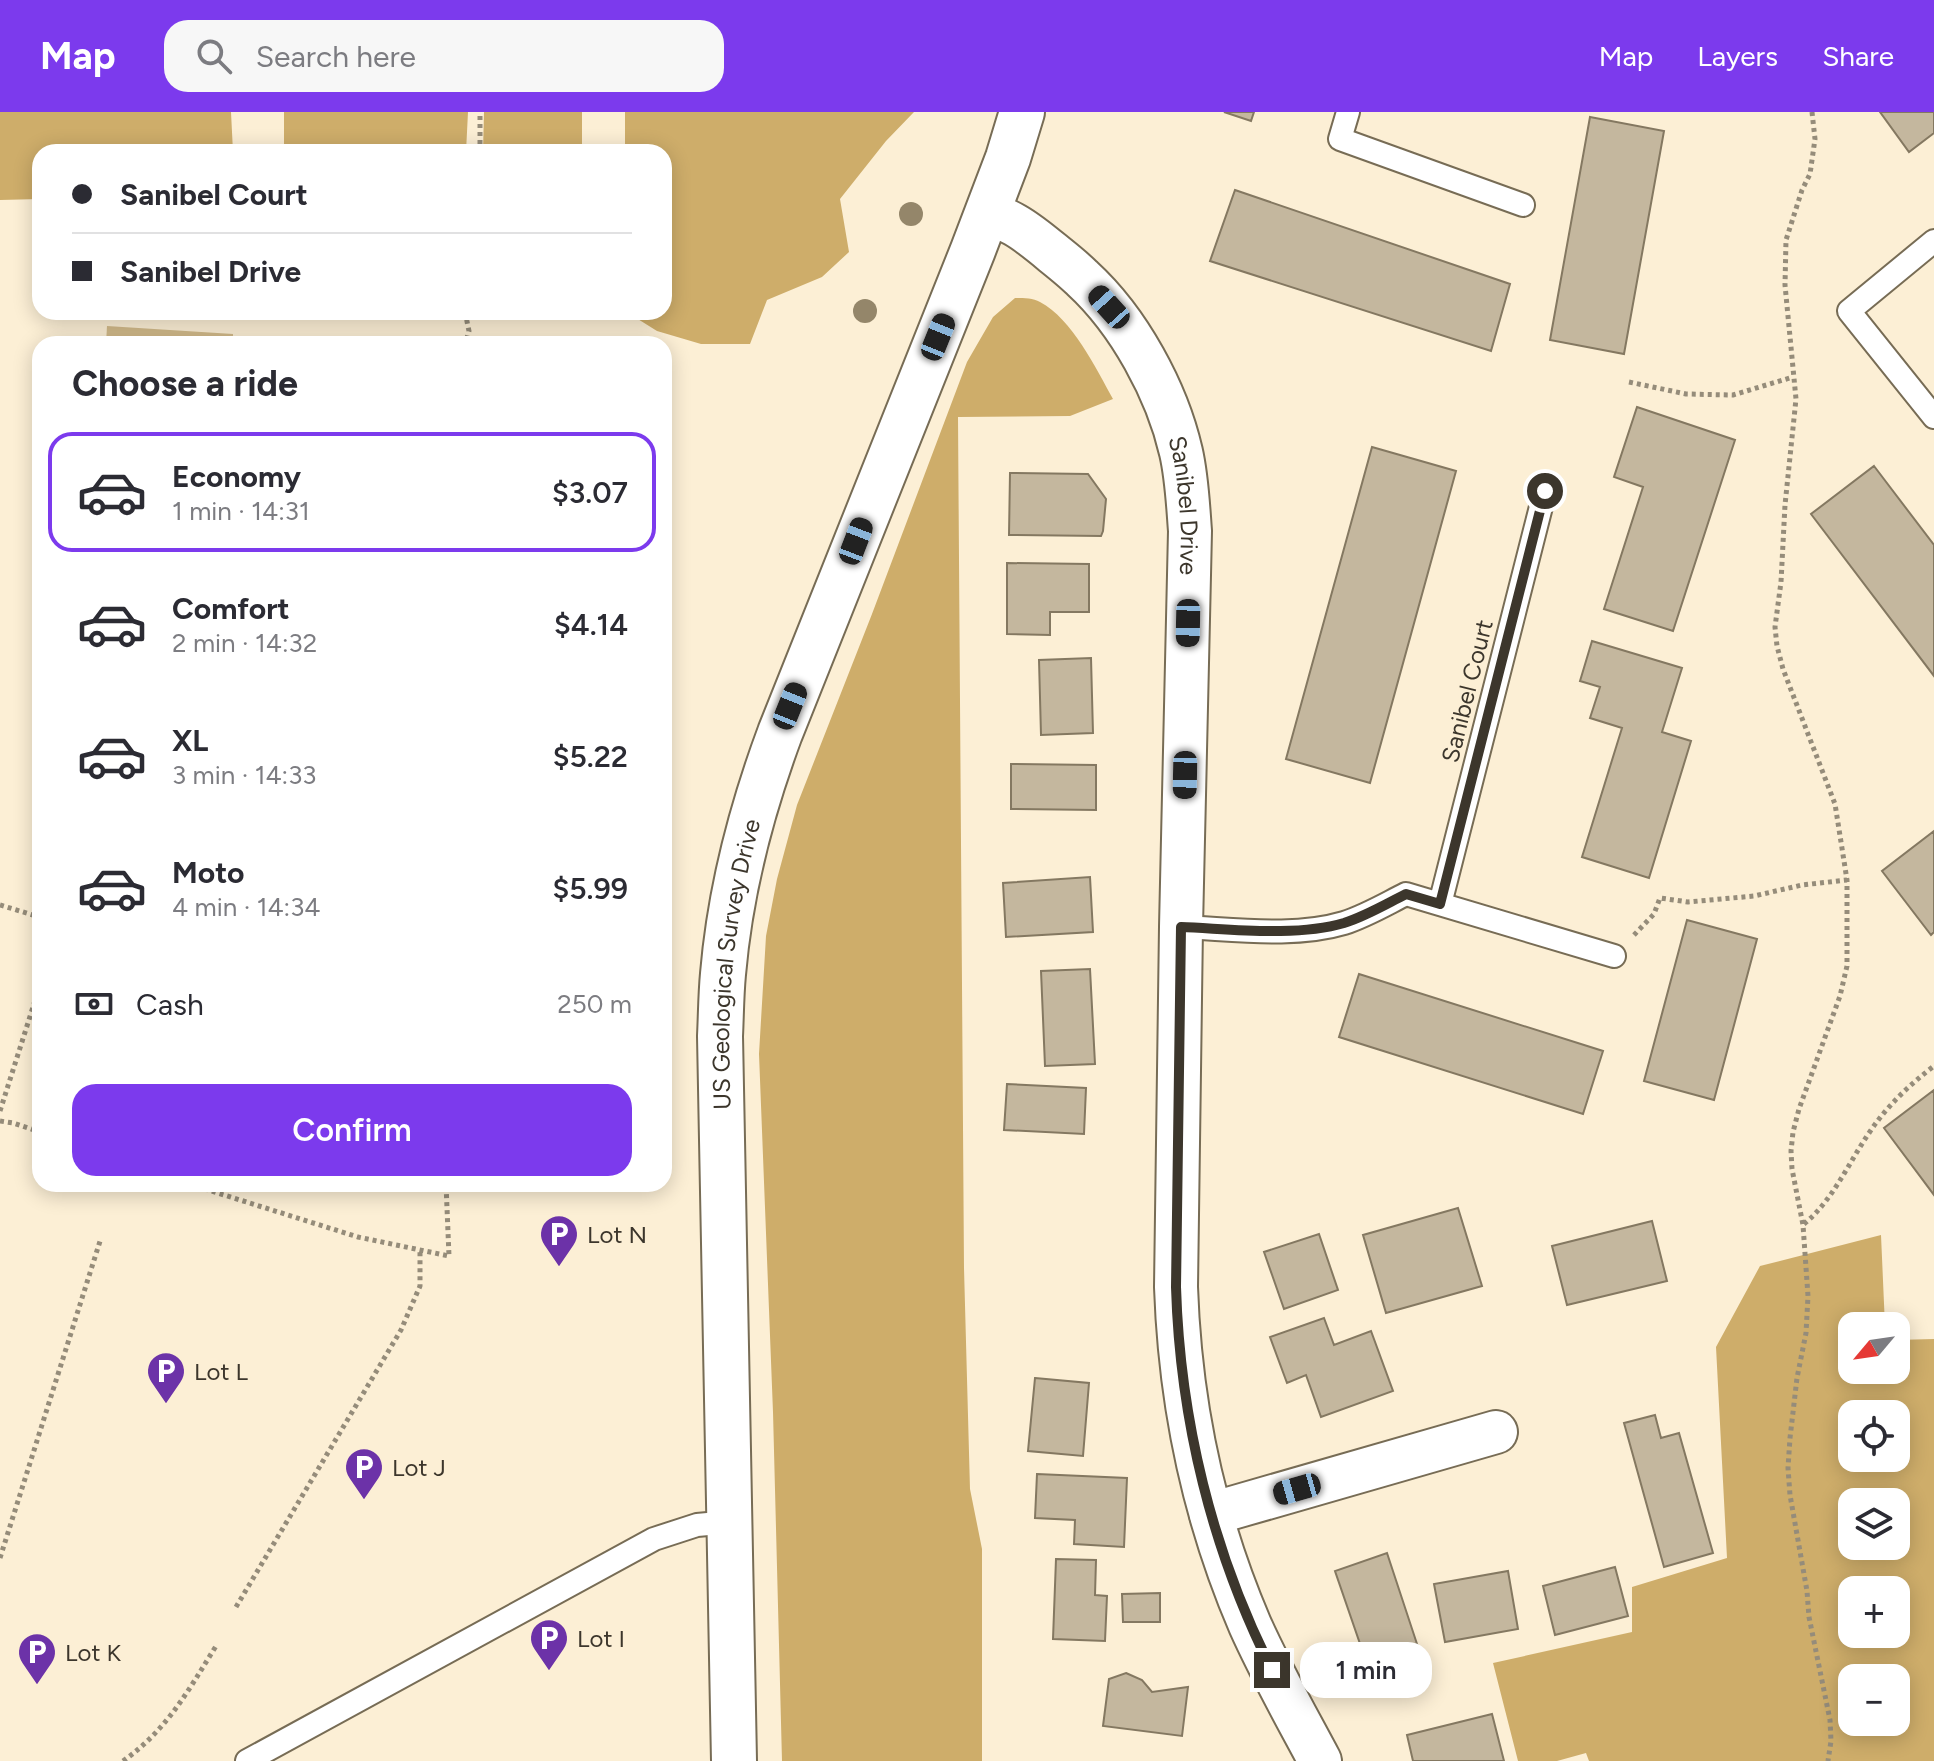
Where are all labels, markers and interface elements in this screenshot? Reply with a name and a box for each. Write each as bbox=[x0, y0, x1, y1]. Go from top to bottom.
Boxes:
search box bbox=[164, 20, 724, 92]
text: Map bbox=[40, 33, 116, 79]
icon: search bbox=[192, 34, 236, 78]
text: Search here bbox=[256, 38, 416, 75]
text: Map bbox=[1599, 39, 1653, 73]
text: Layers bbox=[1697, 39, 1778, 73]
text: Share bbox=[1822, 39, 1894, 73]
text: Sanibel Court bbox=[120, 176, 308, 213]
text: Sanibel Drive bbox=[120, 253, 301, 290]
car bbox=[1084, 281, 1134, 333]
car bbox=[918, 310, 958, 364]
text: Choose a ride bbox=[72, 362, 298, 405]
street label: Sanibel Drive bbox=[1163, 433, 1205, 575]
icon: car bbox=[76, 456, 148, 528]
text: Economy bbox=[172, 458, 301, 495]
route start bbox=[1527, 473, 1563, 509]
text: $3.07 bbox=[552, 474, 628, 511]
text: 1 min · 14:31 bbox=[172, 495, 310, 527]
car bbox=[836, 514, 876, 568]
icon: car bbox=[76, 588, 148, 660]
text: Comfort bbox=[172, 590, 290, 627]
car bbox=[1176, 599, 1200, 647]
text: $4.14 bbox=[554, 606, 628, 643]
street label: Sanibel Court bbox=[1435, 617, 1499, 765]
text: 2 min · 14:32 bbox=[172, 627, 317, 659]
car bbox=[770, 679, 810, 733]
icon: car bbox=[76, 720, 148, 792]
text: XL bbox=[172, 722, 208, 759]
text: $5.22 bbox=[553, 738, 628, 775]
car bbox=[1173, 751, 1197, 799]
text: 3 min · 14:33 bbox=[172, 759, 316, 791]
street label: US Geological Survey Drive bbox=[705, 815, 766, 1110]
icon: car bbox=[76, 852, 148, 924]
text: Moto bbox=[172, 854, 244, 891]
text: $5.99 bbox=[553, 870, 628, 907]
text: 4 min · 14:34 bbox=[172, 891, 320, 923]
icon: cash bbox=[72, 982, 116, 1026]
text: Cash bbox=[136, 986, 204, 1023]
text: 250 m bbox=[557, 988, 632, 1020]
button: Confirm bbox=[72, 1084, 632, 1176]
parking icon: Lot N bbox=[538, 1213, 580, 1268]
place label: Lot N bbox=[587, 1220, 647, 1249]
north arrow bbox=[1838, 1312, 1910, 1384]
map controls bbox=[1838, 1312, 1910, 1736]
parking icon: Lot L bbox=[145, 1350, 187, 1405]
place label: Lot L bbox=[194, 1357, 248, 1386]
button: locate bbox=[1838, 1400, 1910, 1472]
parking icon: Lot J bbox=[343, 1446, 385, 1501]
place label: Lot J bbox=[392, 1453, 446, 1482]
car bbox=[1271, 1471, 1323, 1507]
button: layers bbox=[1838, 1488, 1910, 1560]
button: + bbox=[1838, 1576, 1910, 1648]
parking icon: Lot I bbox=[528, 1617, 570, 1672]
place label: Lot I bbox=[577, 1624, 625, 1653]
parking icon: Lot K bbox=[16, 1631, 58, 1686]
place label: Lot K bbox=[65, 1638, 121, 1667]
callout: 1 min bbox=[1300, 1642, 1432, 1698]
route end bbox=[1254, 1652, 1290, 1688]
text: 1 min bbox=[1336, 1654, 1396, 1686]
button: − bbox=[1838, 1664, 1910, 1736]

